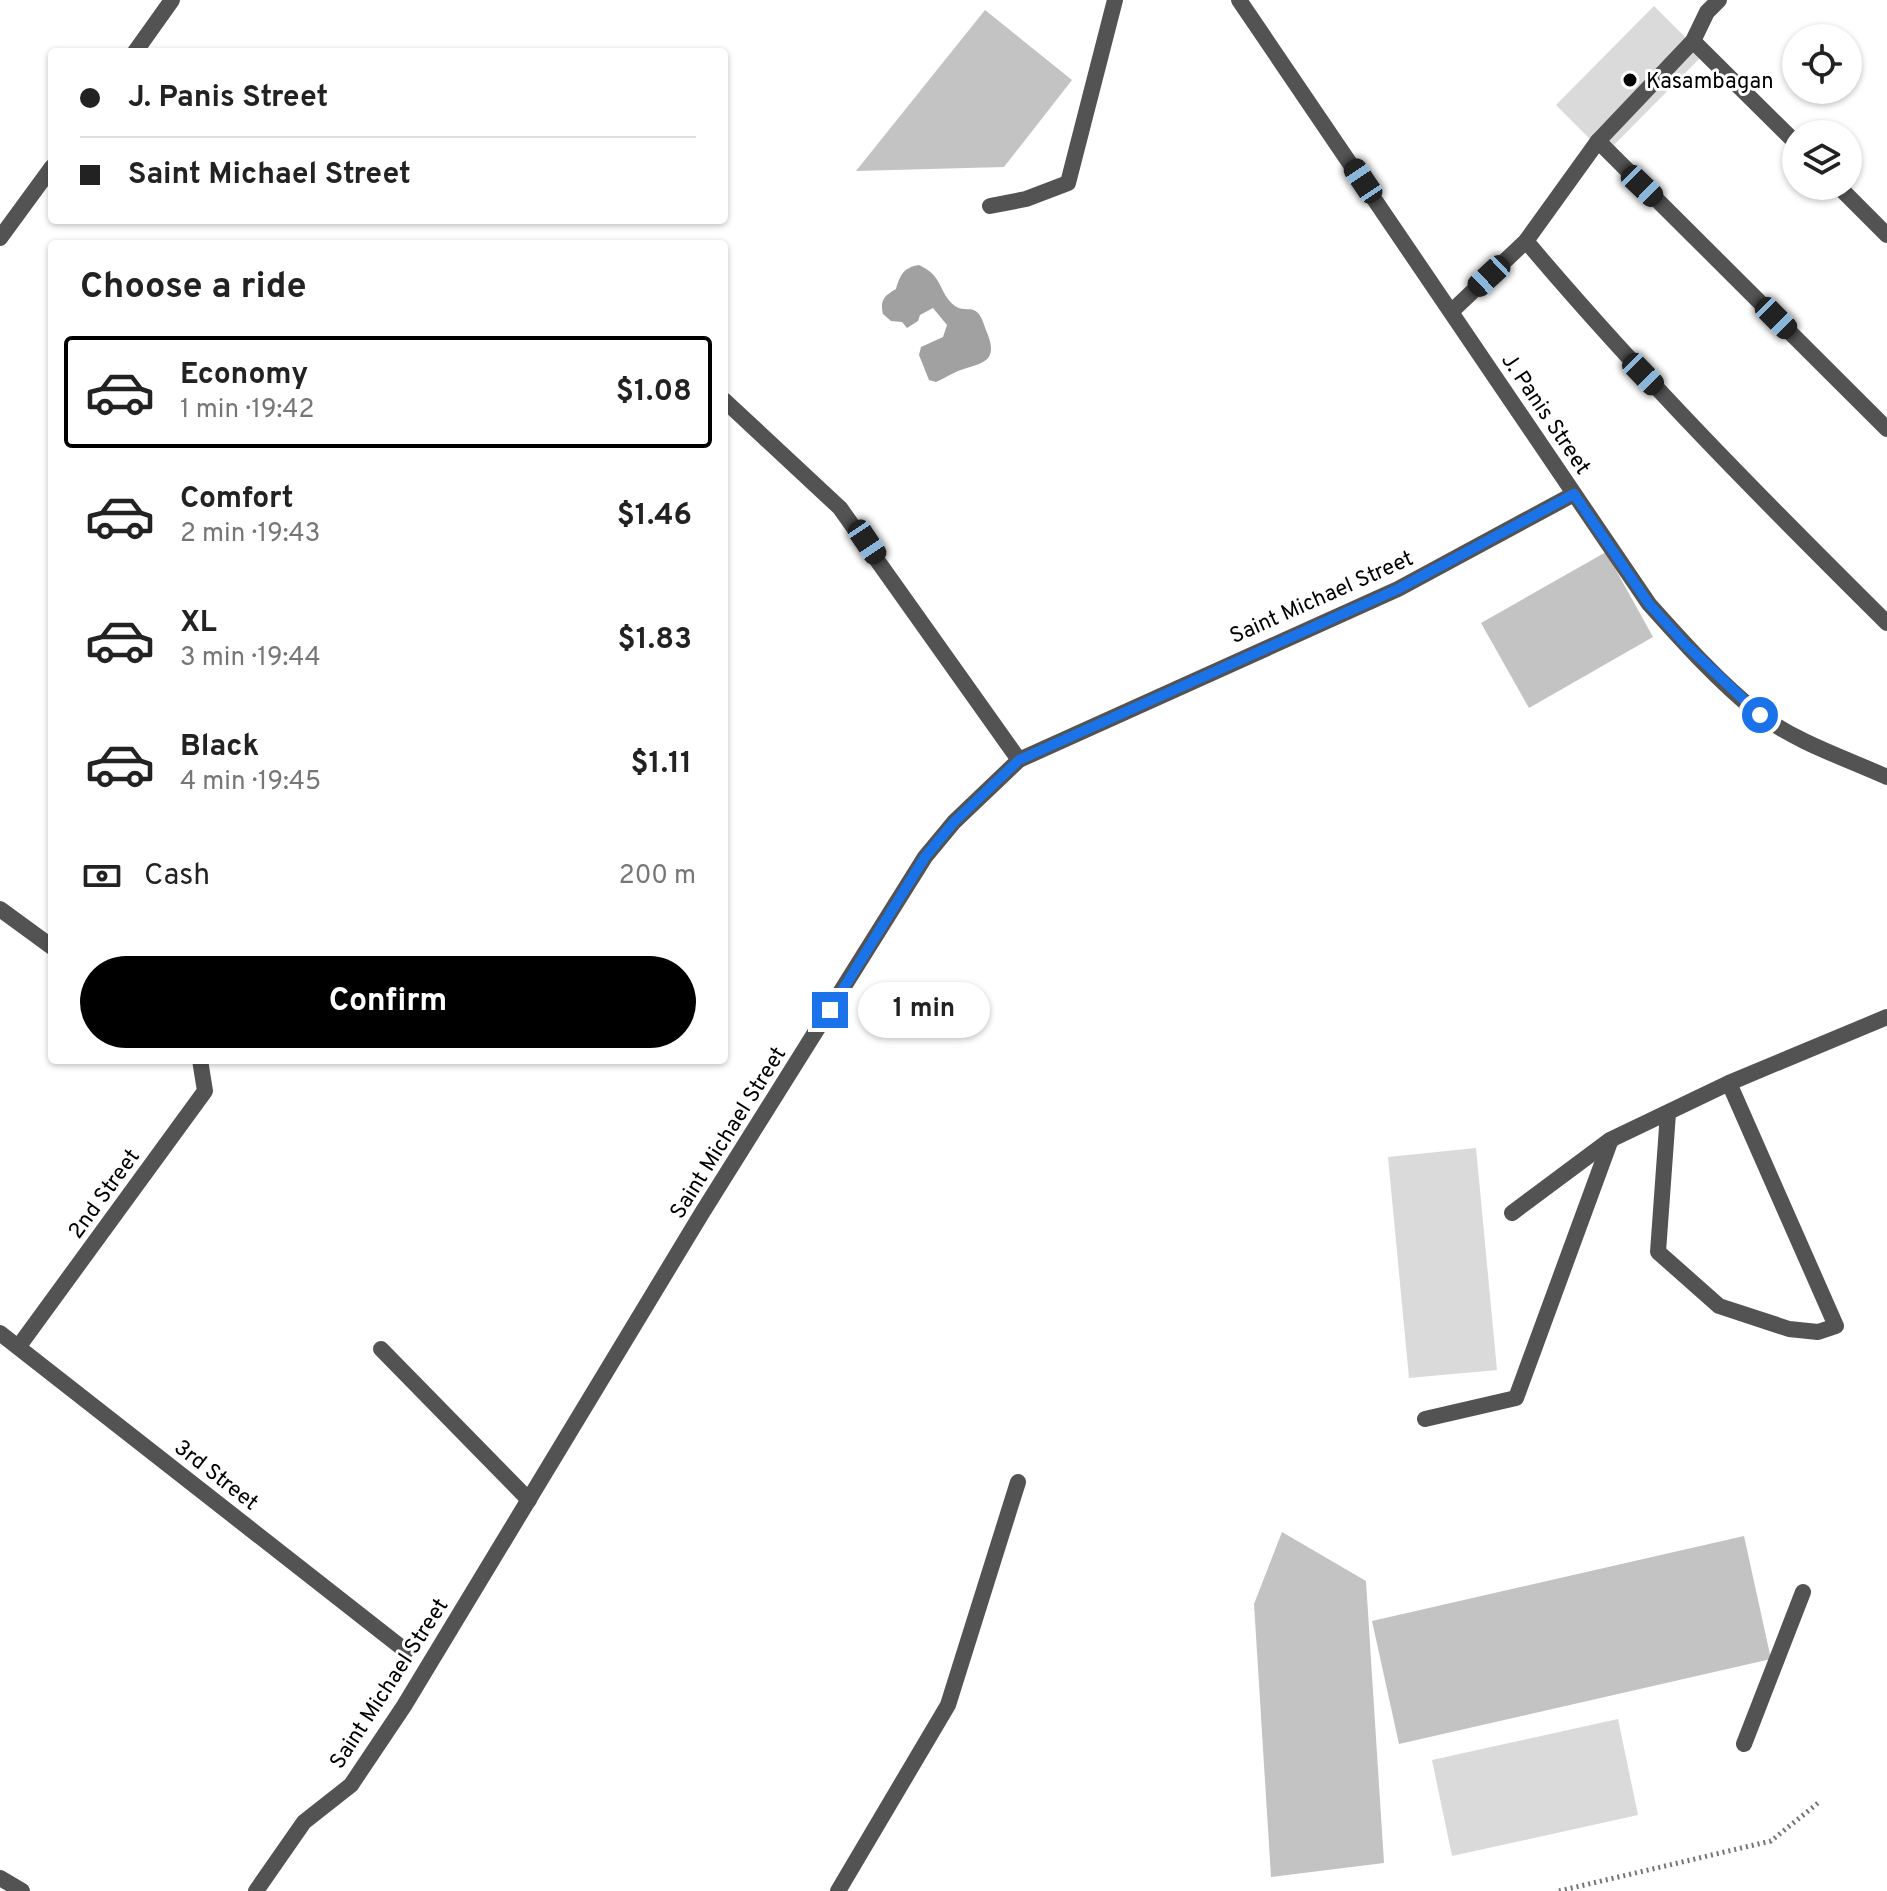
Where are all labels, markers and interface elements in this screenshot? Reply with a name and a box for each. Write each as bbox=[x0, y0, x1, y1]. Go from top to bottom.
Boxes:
map controls bbox=[1782, 24, 1862, 200]
button: locate bbox=[1782, 24, 1862, 104]
place label: Kasambagan bbox=[1646, 69, 1774, 96]
marker: Kasambagan bbox=[1621, 71, 1639, 89]
text: J. Panis Street bbox=[128, 80, 328, 117]
button: layers bbox=[1782, 120, 1862, 200]
car bbox=[1340, 154, 1386, 208]
text: Saint Michael Street bbox=[128, 157, 411, 194]
car bbox=[1616, 161, 1668, 211]
car bbox=[1463, 251, 1515, 301]
text: Choose a ride bbox=[80, 265, 306, 311]
car bbox=[1751, 293, 1801, 343]
car bbox=[1618, 348, 1668, 400]
street label: J. Panis Street bbox=[1494, 349, 1595, 480]
icon: car bbox=[84, 356, 156, 428]
text: Economy bbox=[180, 357, 308, 394]
text: $1.08 bbox=[616, 374, 692, 411]
text: 1 min · 19:42 bbox=[180, 394, 314, 427]
icon: car bbox=[84, 480, 156, 552]
text: Comfort bbox=[180, 481, 293, 518]
text: $1.46 bbox=[617, 498, 692, 535]
car bbox=[844, 515, 890, 569]
text: 2 min · 19:43 bbox=[180, 518, 320, 551]
street label: Saint Michael Street bbox=[1226, 546, 1418, 651]
icon: car bbox=[84, 604, 156, 676]
text: XL bbox=[180, 605, 217, 642]
text: $1.83 bbox=[618, 622, 692, 659]
text: 3 min · 19:44 bbox=[180, 642, 321, 675]
route start bbox=[1742, 697, 1778, 733]
icon: car bbox=[84, 728, 156, 800]
text: Black bbox=[180, 729, 259, 766]
text: $1.11 bbox=[630, 746, 692, 783]
text: 4 min · 19:45 bbox=[180, 766, 321, 799]
icon: cash bbox=[80, 854, 124, 898]
text: Cash bbox=[144, 858, 210, 895]
text: 200 m bbox=[619, 860, 696, 893]
button: Confirm bbox=[80, 956, 696, 1048]
callout: 1 min bbox=[858, 982, 990, 1038]
route end bbox=[812, 992, 848, 1028]
text: 1 min bbox=[893, 993, 955, 1026]
street label: Saint Michael Street bbox=[665, 1042, 793, 1224]
street label: 2nd Street bbox=[63, 1144, 147, 1245]
street label: 3rd Street bbox=[168, 1435, 263, 1517]
street label: Saint Michael Street bbox=[325, 1594, 455, 1775]

